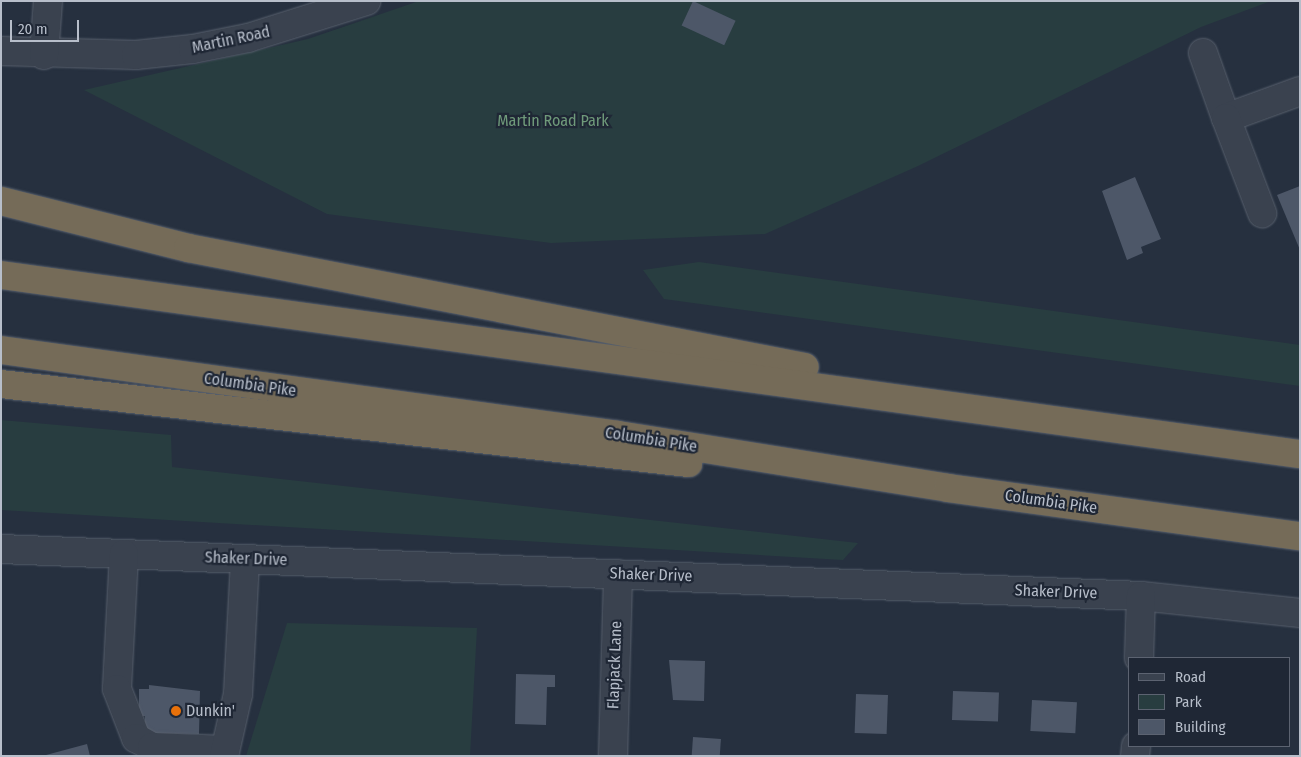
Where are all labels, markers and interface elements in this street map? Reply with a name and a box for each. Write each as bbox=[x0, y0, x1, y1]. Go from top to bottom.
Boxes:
scale bar bbox=[12, 10, 81, 42]
text: 20 m bbox=[18, 20, 48, 38]
street label: Martin Road bbox=[190, 22, 272, 58]
park label: Martin Road Park bbox=[497, 111, 609, 131]
street label: Columbia Pike bbox=[203, 369, 297, 401]
street label: Columbia Pike bbox=[604, 423, 698, 457]
street label: Columbia Pike bbox=[1004, 486, 1098, 518]
street label: Shaker Drive bbox=[204, 548, 288, 570]
street label: Shaker Drive bbox=[609, 564, 693, 586]
street label: Shaker Drive bbox=[1014, 581, 1098, 603]
street label: Flapjack Lane bbox=[604, 620, 626, 710]
legend bbox=[1128, 657, 1291, 747]
text: Road bbox=[1175, 668, 1206, 686]
text: Park bbox=[1175, 693, 1202, 711]
place label: Dunkin' bbox=[186, 701, 235, 721]
marker: Dunkin' bbox=[170, 705, 182, 717]
text: Building bbox=[1175, 718, 1226, 736]

